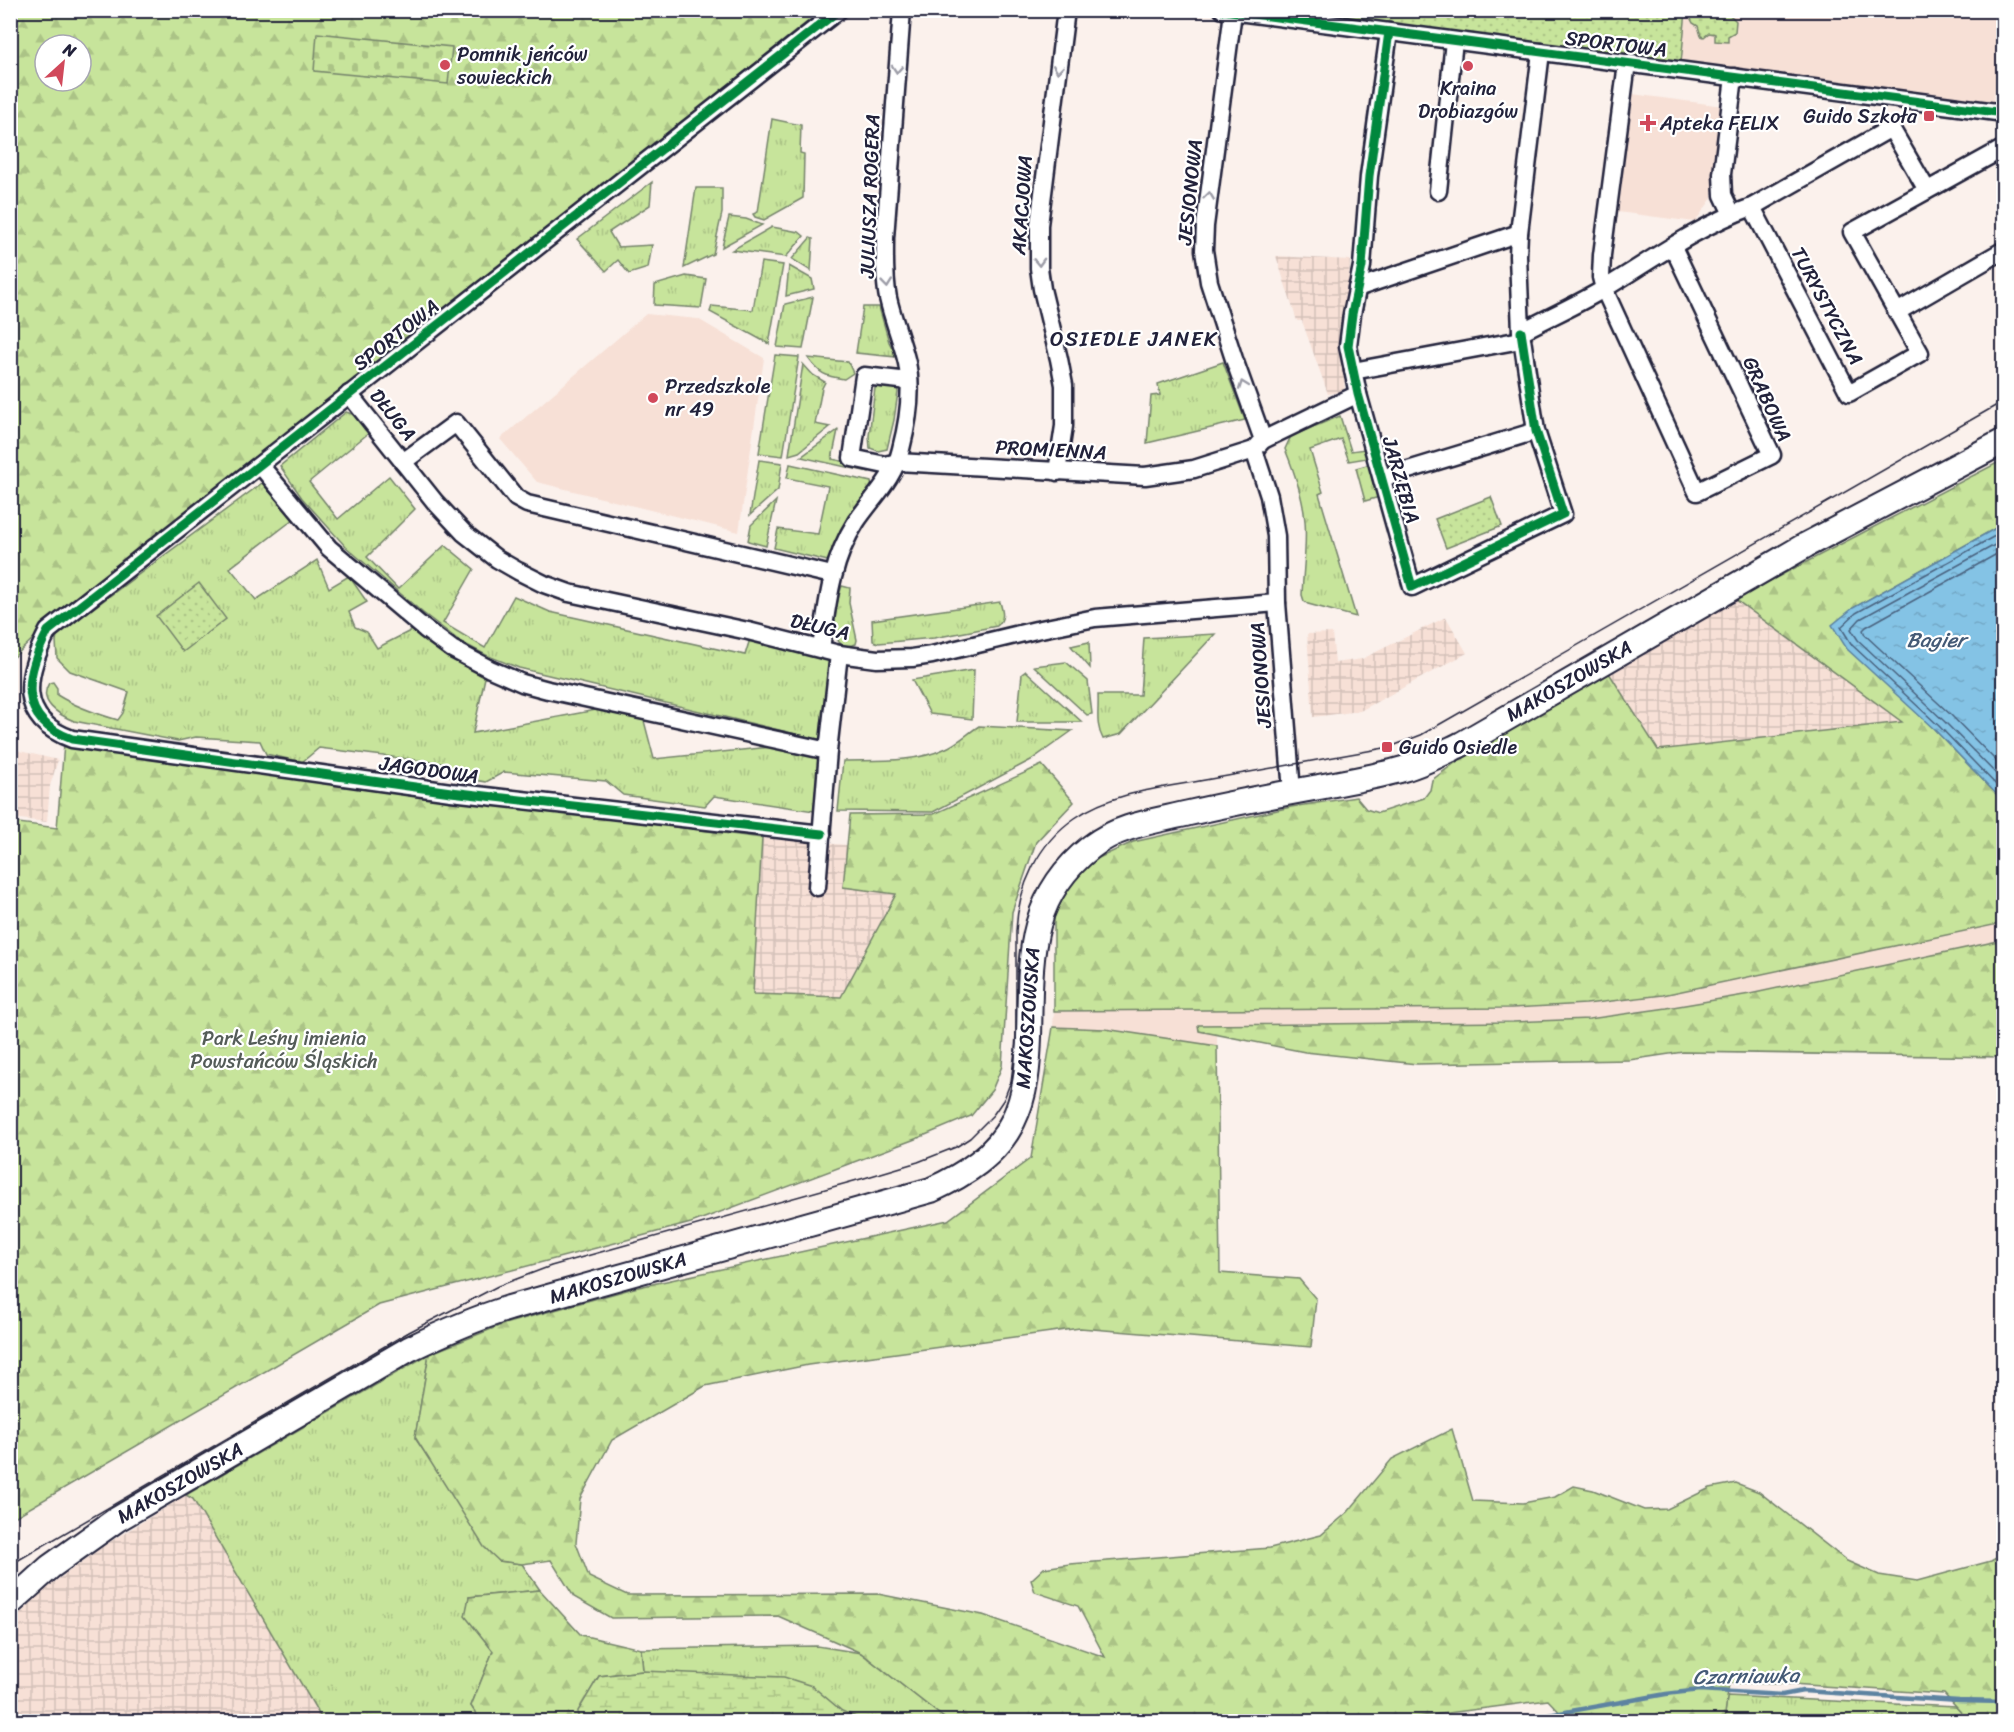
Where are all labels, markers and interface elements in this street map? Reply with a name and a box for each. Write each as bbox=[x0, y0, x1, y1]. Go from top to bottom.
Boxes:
street label: SPORTOWA bbox=[1563, 20, 1669, 68]
north arrow bbox=[33, 33, 93, 93]
text: N bbox=[57, 34, 82, 66]
place label: Pomnik jeńców sowieckich bbox=[456, 37, 588, 95]
marker: Pomnik jeńców sowieckich bbox=[438, 58, 452, 72]
marker: Kraina Drobiazgów bbox=[1461, 59, 1475, 73]
one-way arrow bbox=[891, 64, 904, 73]
one-way arrow bbox=[1053, 64, 1065, 73]
place label: Kraina Drobiazgów bbox=[1418, 71, 1518, 129]
place label: Guido Szkoła bbox=[1803, 99, 1918, 134]
place label: Apteka FELIX bbox=[1659, 106, 1779, 141]
marker: Guido Szkoła bbox=[1922, 109, 1936, 123]
street label: JULIUSZA ROGERA bbox=[850, 113, 890, 280]
marker: Apteka FELIX bbox=[1641, 116, 1655, 130]
street label: JESIONOWA bbox=[1167, 137, 1213, 248]
street label: AKACJOWA bbox=[1001, 154, 1043, 257]
one-way arrow bbox=[1202, 191, 1215, 200]
street label: TURYSTYCZNA bbox=[1781, 240, 1873, 372]
one-way arrow bbox=[1033, 258, 1046, 267]
one-way arrow bbox=[880, 280, 893, 289]
street label: SPORTOWA bbox=[345, 290, 447, 380]
district label: OSIEDLE JANEK bbox=[1050, 320, 1218, 358]
street label: GRABOWA bbox=[1733, 351, 1801, 447]
place label: Przedszkole nr 49 bbox=[665, 369, 771, 427]
one-way arrow bbox=[1238, 380, 1250, 391]
street label: DŁUGA bbox=[361, 381, 425, 449]
marker: Przedszkole nr 49 bbox=[646, 391, 660, 405]
street label: PROMIENNA bbox=[994, 430, 1108, 470]
street label: JARZĘBIA bbox=[1372, 431, 1430, 528]
street label: DŁUGA bbox=[787, 603, 853, 651]
street label: JESIONOWA bbox=[1240, 621, 1282, 730]
water label: Bagier bbox=[1907, 621, 1970, 659]
street label: MAKOSZOWSKA bbox=[1499, 630, 1639, 732]
place label: Guido Osiedle bbox=[1399, 730, 1518, 765]
marker: Guido Osiedle bbox=[1380, 740, 1394, 754]
street label: JAGODOWA bbox=[376, 746, 481, 794]
street label: MAKOSZOWSKA bbox=[1006, 946, 1050, 1090]
park label: Park Leśny imienia Powstańców Śląskich bbox=[190, 1021, 378, 1079]
street label: MAKOSZOWSKA bbox=[545, 1242, 691, 1314]
street label: MAKOSZOWSKA bbox=[110, 1432, 250, 1534]
water label: Czarniawka bbox=[1693, 1656, 1801, 1696]

